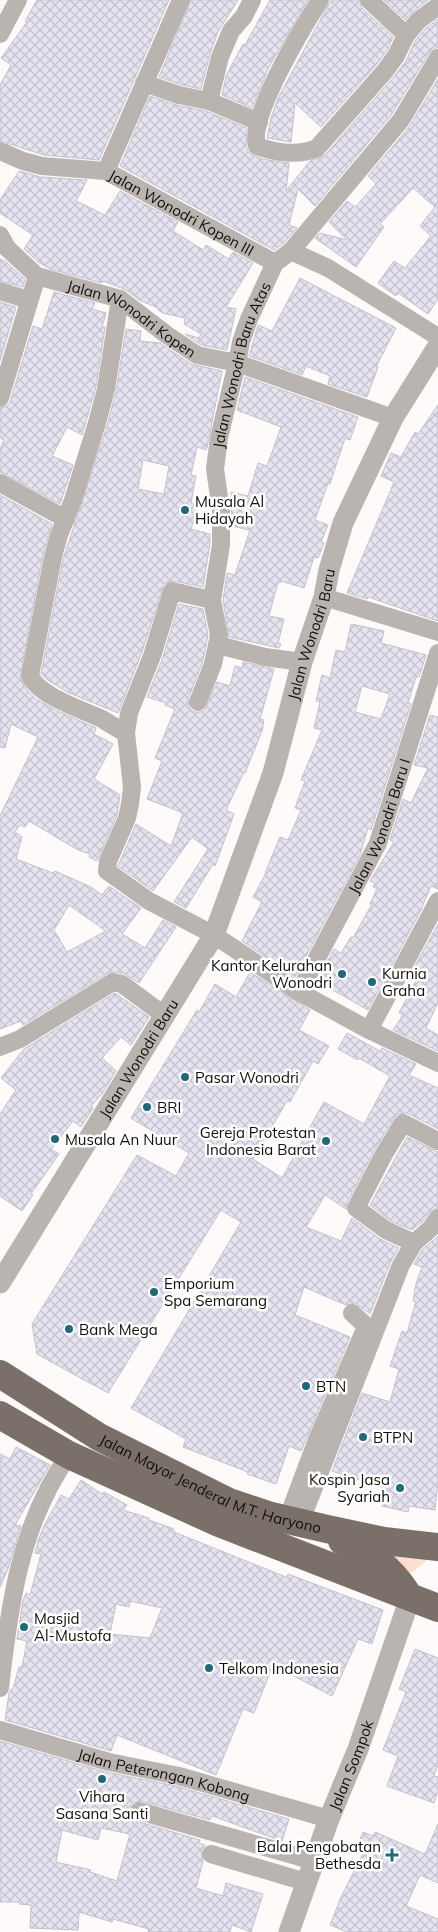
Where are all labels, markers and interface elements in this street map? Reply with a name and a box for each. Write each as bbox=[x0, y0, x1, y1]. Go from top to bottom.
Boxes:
street label: Jalan Wonodri Kopen III bbox=[106, 165, 258, 259]
street label: Jalan Wonodri Kopen bbox=[65, 275, 200, 361]
street label: Jalan Wonodri Baru Atas bbox=[208, 279, 274, 449]
place label: Musala Al Hidayah bbox=[195, 492, 264, 528]
marker: Musala Al Hidayah bbox=[179, 504, 191, 516]
street label: Jalan Wonodri Baru bbox=[283, 567, 339, 702]
street label: Jalan Wonodri Baru I bbox=[344, 756, 414, 897]
place label: Kantor Kelurahan Wonodri bbox=[211, 956, 332, 992]
place label: Kurnia Graha bbox=[382, 964, 427, 1000]
marker: Kantor Kelurahan Wonodri bbox=[336, 968, 348, 980]
marker: Kurnia Graha bbox=[366, 976, 378, 988]
street label: Jalan Wonodri Baru bbox=[94, 995, 182, 1121]
place label: Pasar Wonodri bbox=[195, 1068, 299, 1087]
marker: Pasar Wonodri bbox=[179, 1071, 191, 1083]
place label: BRI bbox=[157, 1098, 181, 1117]
marker: BRI bbox=[141, 1101, 153, 1113]
place label: Gereja Protestan Indonesia Barat bbox=[200, 1123, 316, 1159]
place label: Musala An Nuur bbox=[65, 1130, 178, 1149]
marker: Musala An Nuur bbox=[49, 1133, 61, 1145]
marker: Gereja Protestan Indonesia Barat bbox=[320, 1135, 332, 1147]
place label: Emporium Spa Semarang bbox=[164, 1274, 267, 1310]
marker: Emporium Spa Semarang bbox=[148, 1286, 160, 1298]
place label: Bank Mega bbox=[79, 1320, 158, 1339]
marker: Bank Mega bbox=[63, 1323, 75, 1335]
place label: BTN bbox=[316, 1377, 346, 1396]
marker: BTN bbox=[300, 1380, 312, 1392]
place label: BTPN bbox=[373, 1428, 413, 1447]
street label: Jalan Mayor Jenderal M.T. Haryono bbox=[97, 1429, 323, 1537]
marker: BTPN bbox=[357, 1431, 369, 1443]
place label: Kospin Jasa Syariah bbox=[309, 1470, 390, 1506]
marker: Kospin Jasa Syariah bbox=[394, 1482, 406, 1494]
place label: Masjid Al-Mustofa bbox=[34, 1609, 112, 1645]
marker: Masjid Al-Mustofa bbox=[18, 1621, 30, 1633]
place label: Telkom Indonesia bbox=[219, 1659, 339, 1678]
marker: Telkom Indonesia bbox=[203, 1662, 215, 1674]
street label: Jalan Sompok bbox=[324, 1717, 377, 1813]
street label: Jalan Peterongan Kobong bbox=[75, 1744, 252, 1805]
marker: Vihara Sasana Santi bbox=[96, 1773, 108, 1785]
place label: Vihara Sasana Santi bbox=[56, 1787, 148, 1823]
place label: Balai Pengobatan Bethesda bbox=[257, 1837, 381, 1873]
marker: Balai Pengobatan Bethesda bbox=[385, 1848, 399, 1862]

